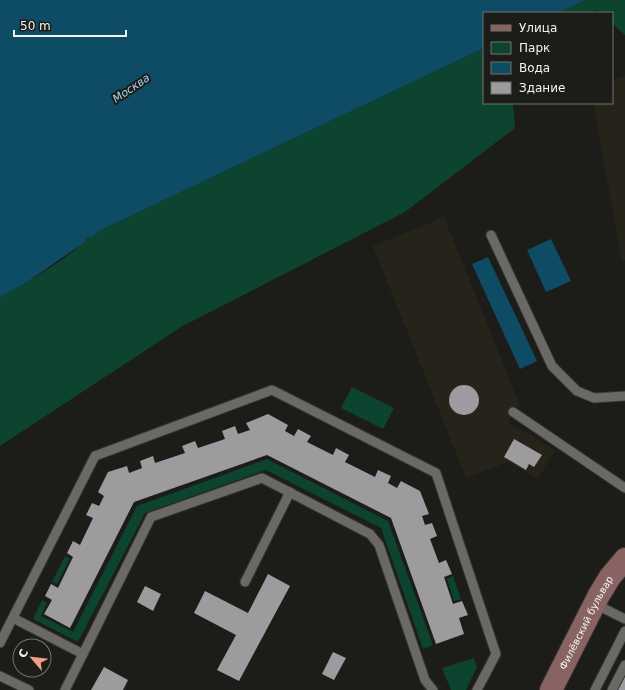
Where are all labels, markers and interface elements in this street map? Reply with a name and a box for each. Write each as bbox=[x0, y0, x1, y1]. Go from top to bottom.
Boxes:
scale bar bbox=[14, 12, 126, 38]
legend bbox=[483, 12, 613, 104]
text: 50 m bbox=[20, 19, 51, 33]
text: Улица bbox=[519, 21, 557, 35]
text: Парк bbox=[519, 41, 550, 55]
text: Вода bbox=[519, 61, 550, 75]
water label: Москва bbox=[110, 71, 153, 106]
text: Здание bbox=[519, 81, 565, 95]
street label: Филёвский бульвар bbox=[557, 574, 615, 671]
north arrow bbox=[12, 638, 52, 678]
text: С bbox=[16, 647, 31, 660]

